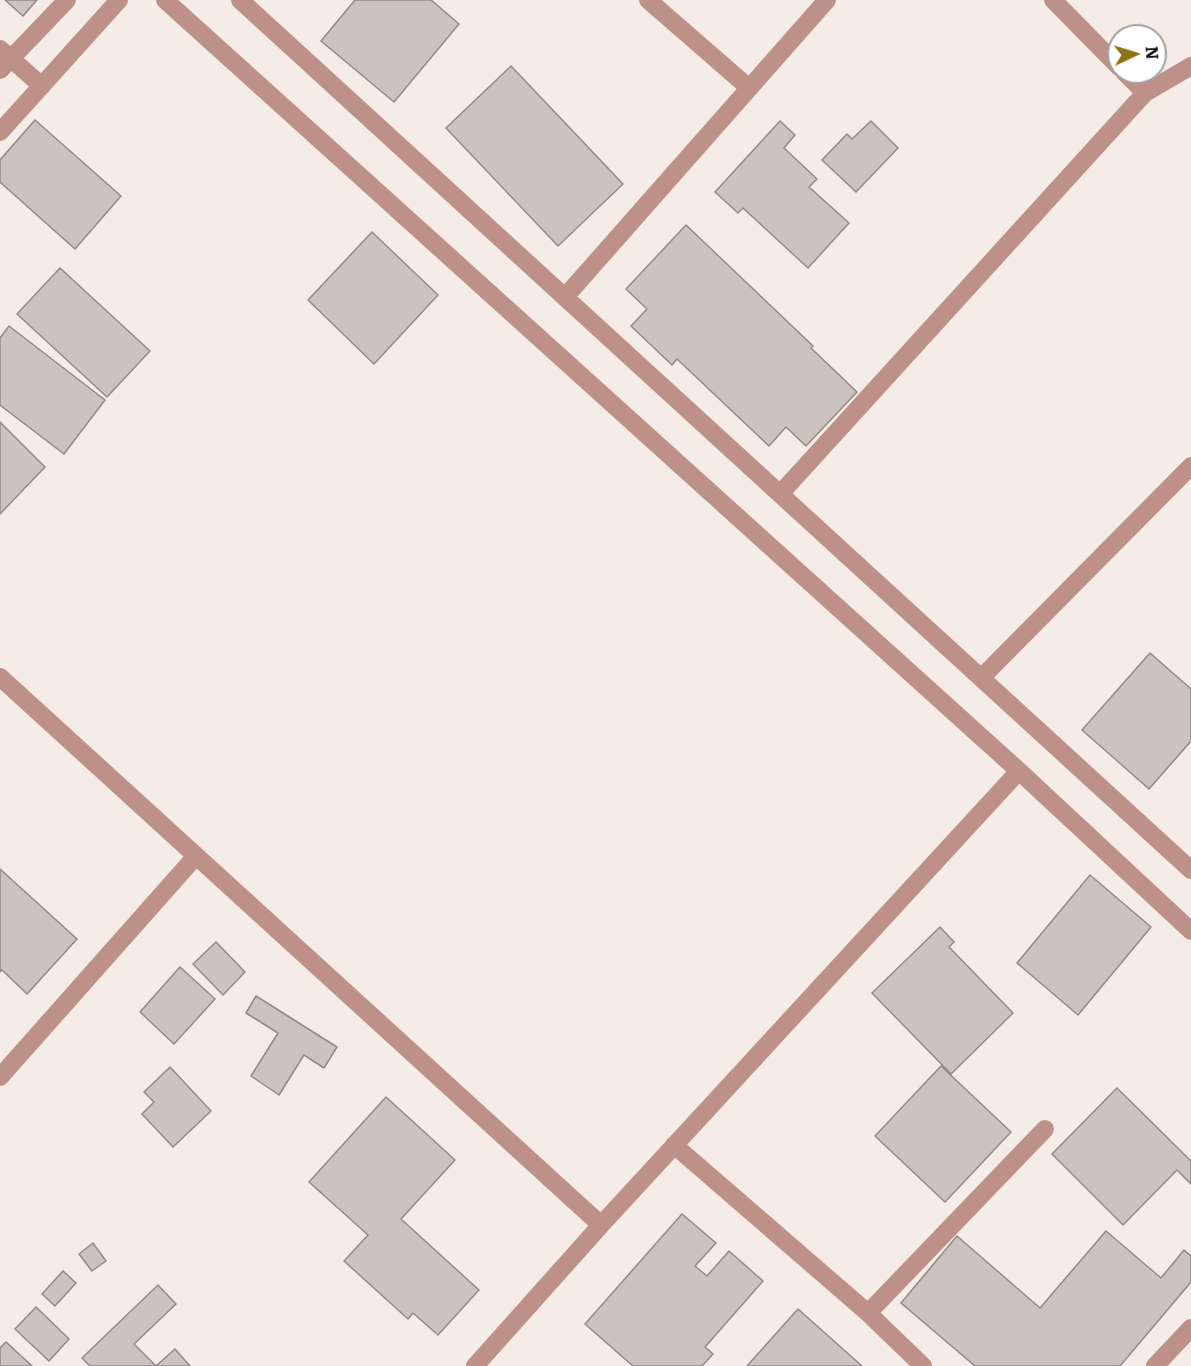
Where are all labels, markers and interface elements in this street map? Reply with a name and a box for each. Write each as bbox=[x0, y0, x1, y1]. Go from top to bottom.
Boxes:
north arrow bbox=[1107, 24, 1167, 84]
text: N bbox=[1141, 45, 1165, 60]

